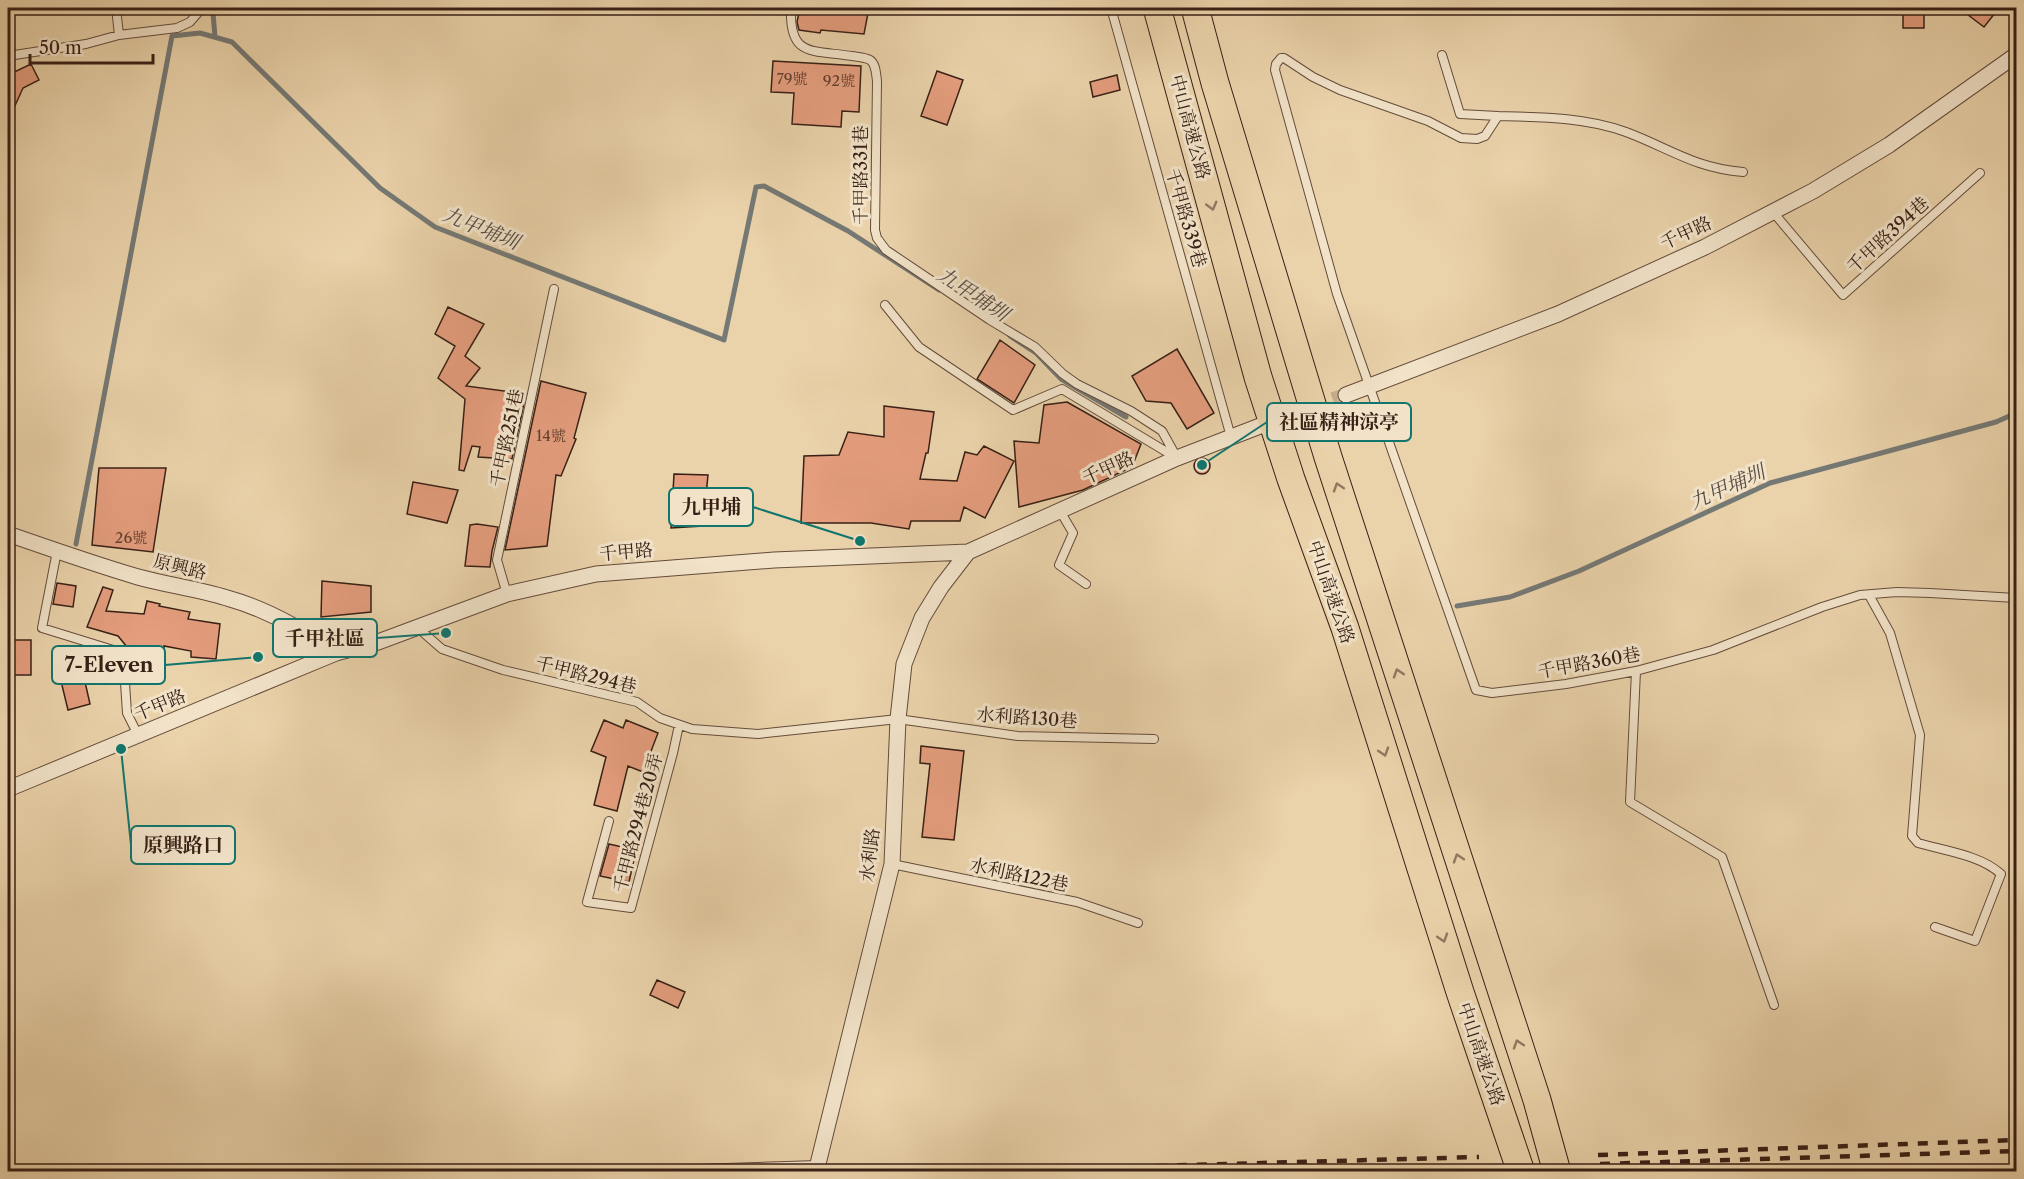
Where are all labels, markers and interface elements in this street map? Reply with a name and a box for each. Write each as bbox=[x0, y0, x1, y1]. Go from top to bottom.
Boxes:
scale bar bbox=[30, 27, 153, 65]
text: 50 m bbox=[39, 37, 82, 59]
house number: 79號 bbox=[776, 69, 808, 88]
house number: 92號 bbox=[823, 71, 855, 90]
street label: 中山高速公路 bbox=[1165, 72, 1215, 182]
street label: 千甲路331巷 bbox=[850, 125, 872, 225]
street label: 千甲路339巷 bbox=[1161, 166, 1211, 270]
street label: 千甲路394巷 bbox=[1842, 192, 1934, 278]
one-way arrow bbox=[1205, 200, 1217, 210]
water label: 九甲埔圳 bbox=[439, 202, 525, 255]
street label: 千甲路 bbox=[1657, 212, 1715, 254]
water label: 九甲埔圳 bbox=[933, 262, 1016, 327]
street label: 千甲路251巷 bbox=[486, 387, 528, 489]
callout: 社區精神涼亭 bbox=[1267, 403, 1411, 441]
text: 社區精神涼亭 bbox=[1279, 410, 1399, 434]
house number: 14號 bbox=[536, 426, 566, 445]
street label: 千甲路 bbox=[1079, 447, 1137, 489]
water label: 九甲埔圳 bbox=[1686, 459, 1771, 514]
one-way arrow bbox=[1333, 482, 1345, 493]
callout: 九甲埔 bbox=[669, 488, 753, 526]
text: 九甲埔 bbox=[681, 495, 741, 519]
house number: 26號 bbox=[115, 528, 147, 547]
street label: 中山高速公路 bbox=[1303, 537, 1359, 647]
street label: 千甲路 bbox=[598, 539, 654, 565]
street label: 原興路 bbox=[151, 550, 209, 584]
callout: 千甲社區 bbox=[273, 619, 377, 657]
text: 千甲社區 bbox=[285, 626, 365, 650]
street label: 千甲路360巷 bbox=[1536, 643, 1642, 683]
callout: 7-Eleven bbox=[52, 646, 165, 684]
street label: 千甲路294巷 bbox=[533, 652, 639, 698]
text: 7-Eleven bbox=[64, 653, 154, 677]
one-way arrow bbox=[1393, 668, 1405, 679]
street label: 千甲路 bbox=[131, 685, 189, 725]
street label: 水利路130巷 bbox=[976, 704, 1078, 732]
one-way arrow bbox=[1377, 746, 1389, 757]
street label: 千甲路294巷20弄 bbox=[609, 751, 667, 895]
callout: 原興路口 bbox=[131, 826, 235, 864]
street label: 水利路 bbox=[856, 827, 884, 883]
text: 原興路口 bbox=[143, 833, 223, 857]
one-way arrow bbox=[1453, 853, 1466, 864]
street label: 水利路122巷 bbox=[968, 854, 1070, 896]
one-way arrow bbox=[1435, 932, 1448, 943]
street label: 中山高速公路 bbox=[1453, 999, 1509, 1109]
one-way arrow bbox=[1513, 1039, 1526, 1050]

